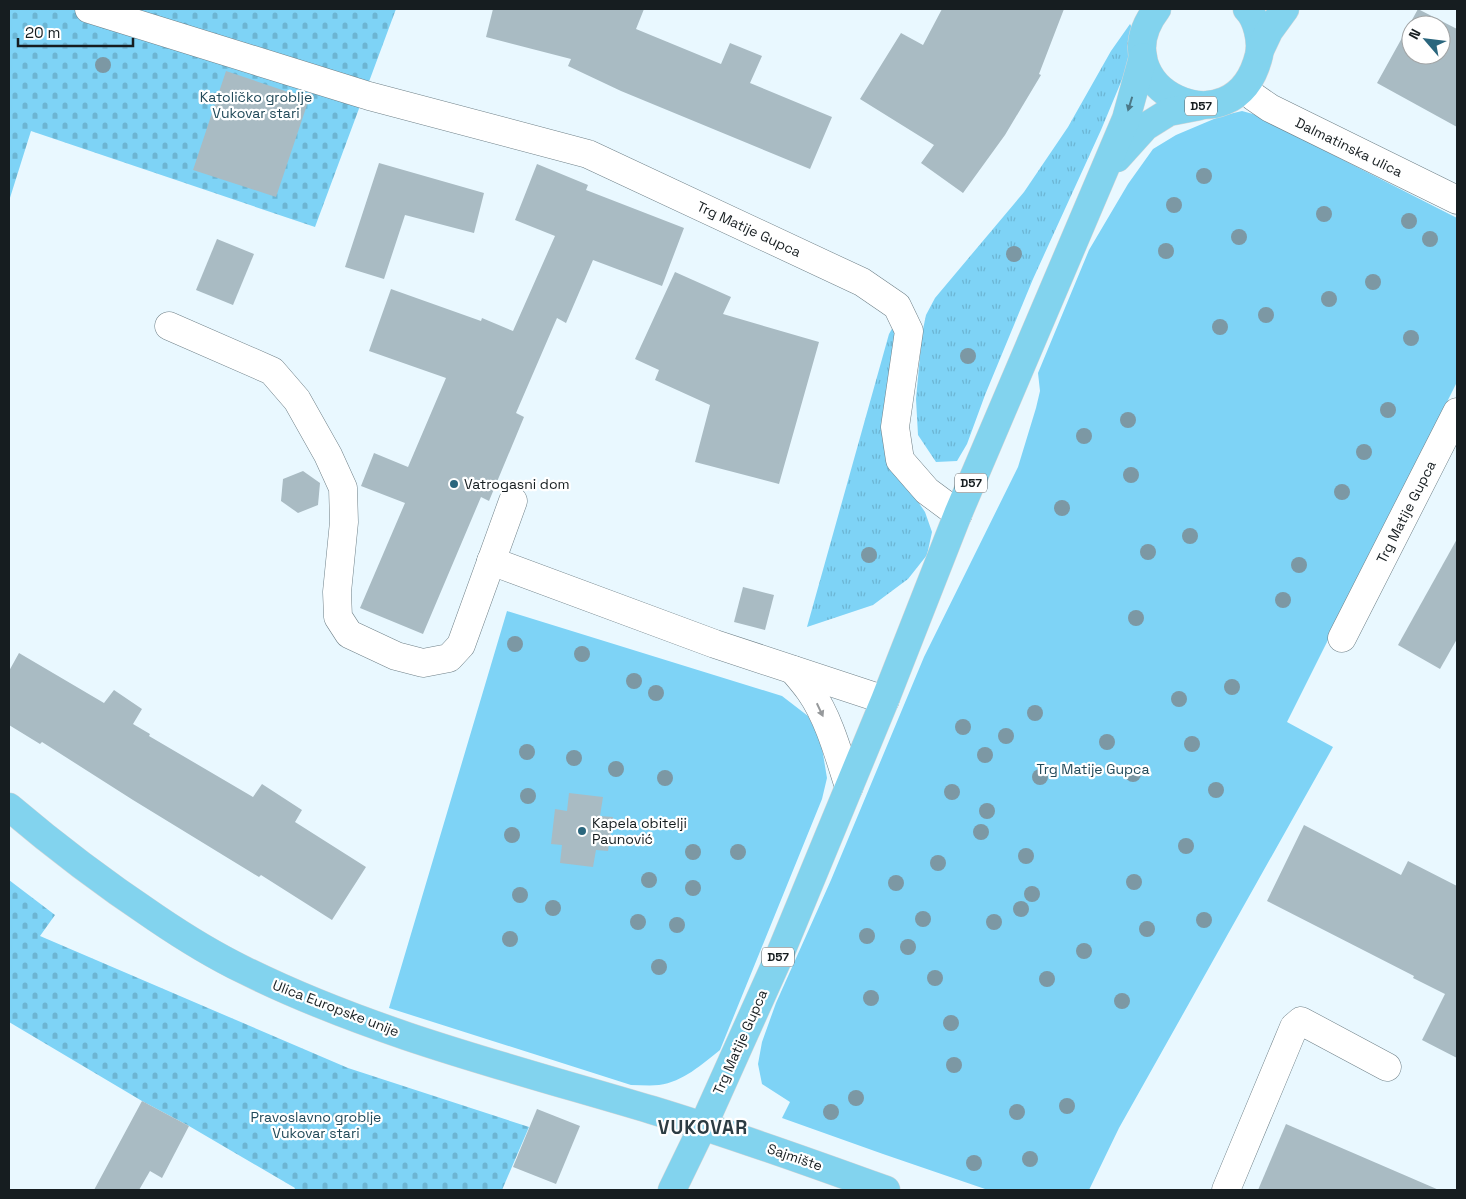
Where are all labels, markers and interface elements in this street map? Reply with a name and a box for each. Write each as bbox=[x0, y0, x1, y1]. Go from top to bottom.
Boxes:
scale bar bbox=[18, 15, 132, 47]
north arrow bbox=[1401, 15, 1451, 65]
text: 20 m bbox=[25, 23, 60, 42]
text: N bbox=[1404, 26, 1425, 42]
park label: Katoličko groblje Vukovar stari bbox=[200, 88, 312, 122]
road number: D57 bbox=[1185, 96, 1217, 115]
one-way arrow bbox=[1125, 97, 1133, 112]
street label: Dalmatinska ulica bbox=[1292, 113, 1406, 181]
street label: Trg Matije Gupca bbox=[694, 197, 804, 261]
street label: Trg Matije Gupca bbox=[1372, 458, 1440, 566]
road number: D57 bbox=[955, 473, 987, 492]
place label: Vatrogasni dom bbox=[464, 475, 570, 493]
marker: Vatrogasni dom bbox=[448, 478, 460, 490]
one-way arrow bbox=[816, 703, 824, 717]
park label: Trg Matije Gupca bbox=[1037, 760, 1149, 778]
place label: Kapela obitelji Paunović bbox=[592, 814, 687, 848]
marker: Kapela obitelji Paunović bbox=[576, 825, 588, 837]
road number: D57 bbox=[762, 948, 794, 966]
street label: Ulica Europske unije bbox=[270, 976, 402, 1040]
street label: Trg Matije Gupca bbox=[709, 987, 771, 1097]
park label: Pravoslavno groblje Vukovar stari bbox=[251, 1108, 381, 1142]
district label: VUKOVAR bbox=[658, 1115, 748, 1140]
street label: Sajmište bbox=[765, 1139, 825, 1175]

